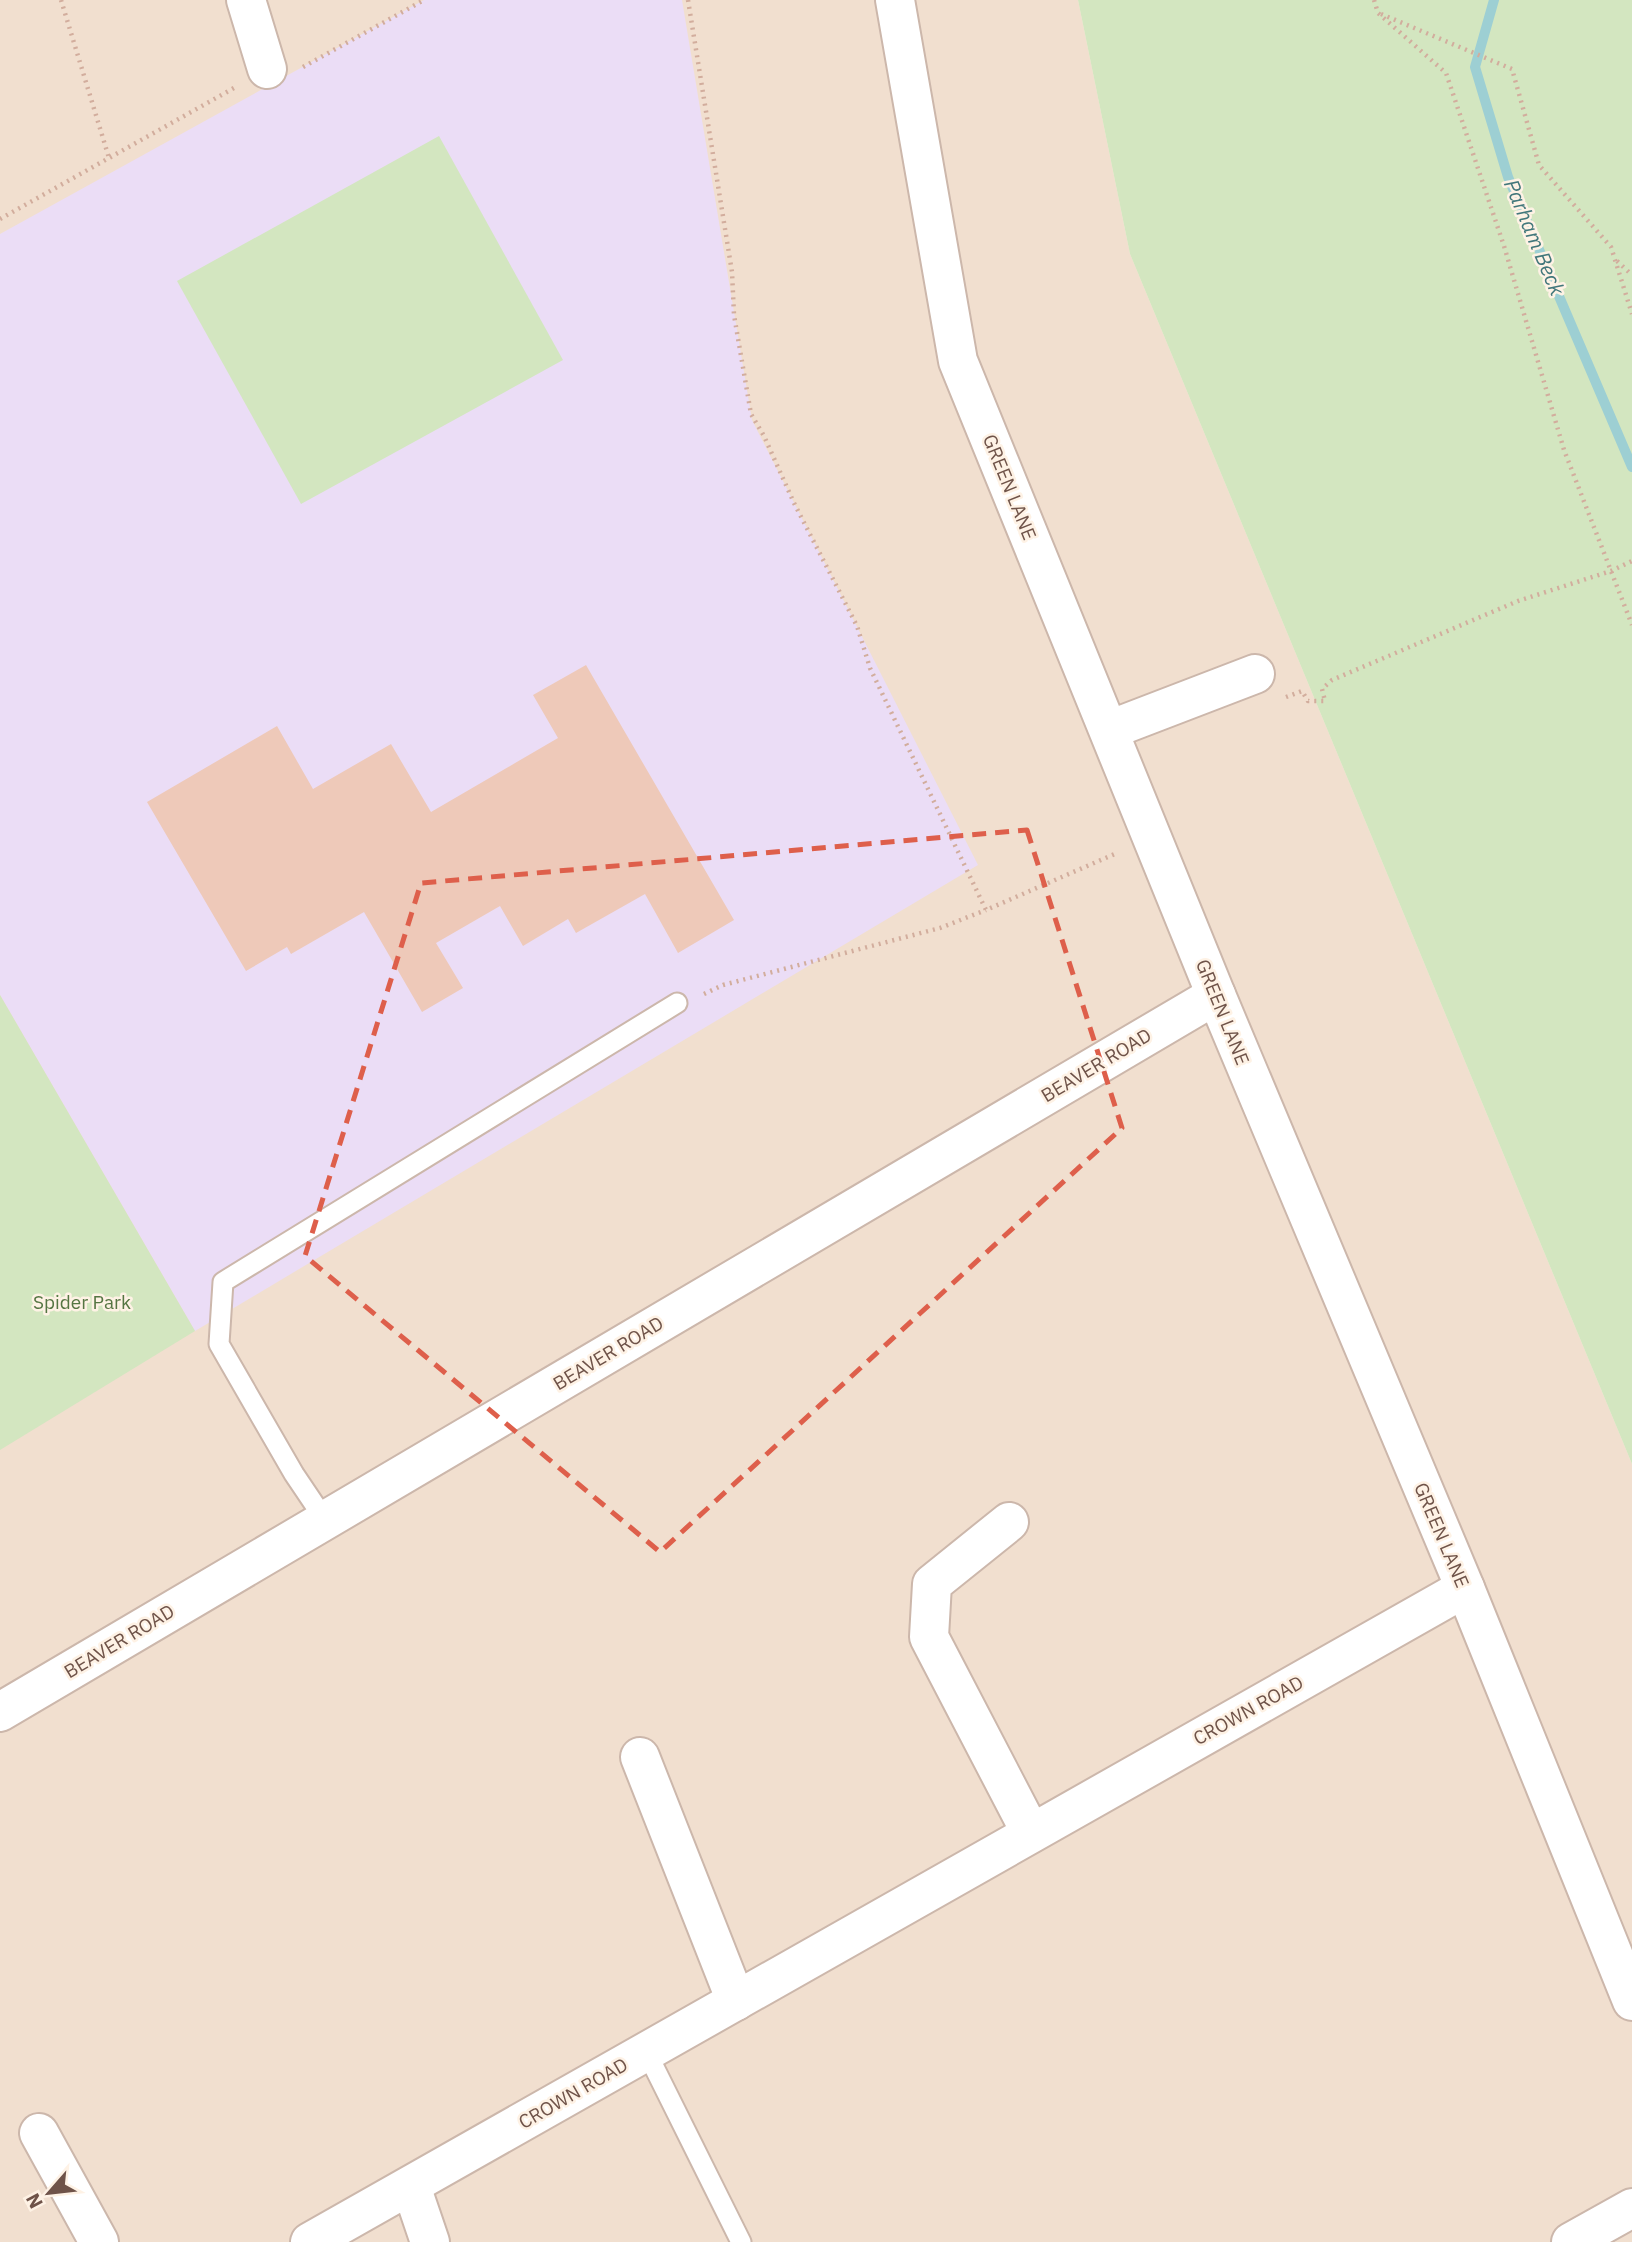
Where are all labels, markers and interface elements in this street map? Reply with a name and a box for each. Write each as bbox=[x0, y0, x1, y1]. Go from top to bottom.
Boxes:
water label: Parham Beck bbox=[1498, 175, 1572, 300]
street label: GREEN LANE bbox=[978, 431, 1042, 543]
street label: GREEN LANE bbox=[1191, 956, 1255, 1068]
street label: BEAVER ROAD bbox=[1037, 1023, 1155, 1107]
park label: Spider Park bbox=[33, 1290, 131, 1314]
street label: BEAVER ROAD bbox=[549, 1311, 667, 1395]
street label: GREEN LANE bbox=[1409, 1479, 1475, 1591]
street label: BEAVER ROAD bbox=[60, 1599, 178, 1683]
street label: CROWN ROAD bbox=[1189, 1670, 1307, 1750]
street label: CROWN ROAD bbox=[514, 2052, 632, 2134]
north arrow bbox=[14, 2158, 84, 2228]
text: N bbox=[20, 2189, 48, 2213]

